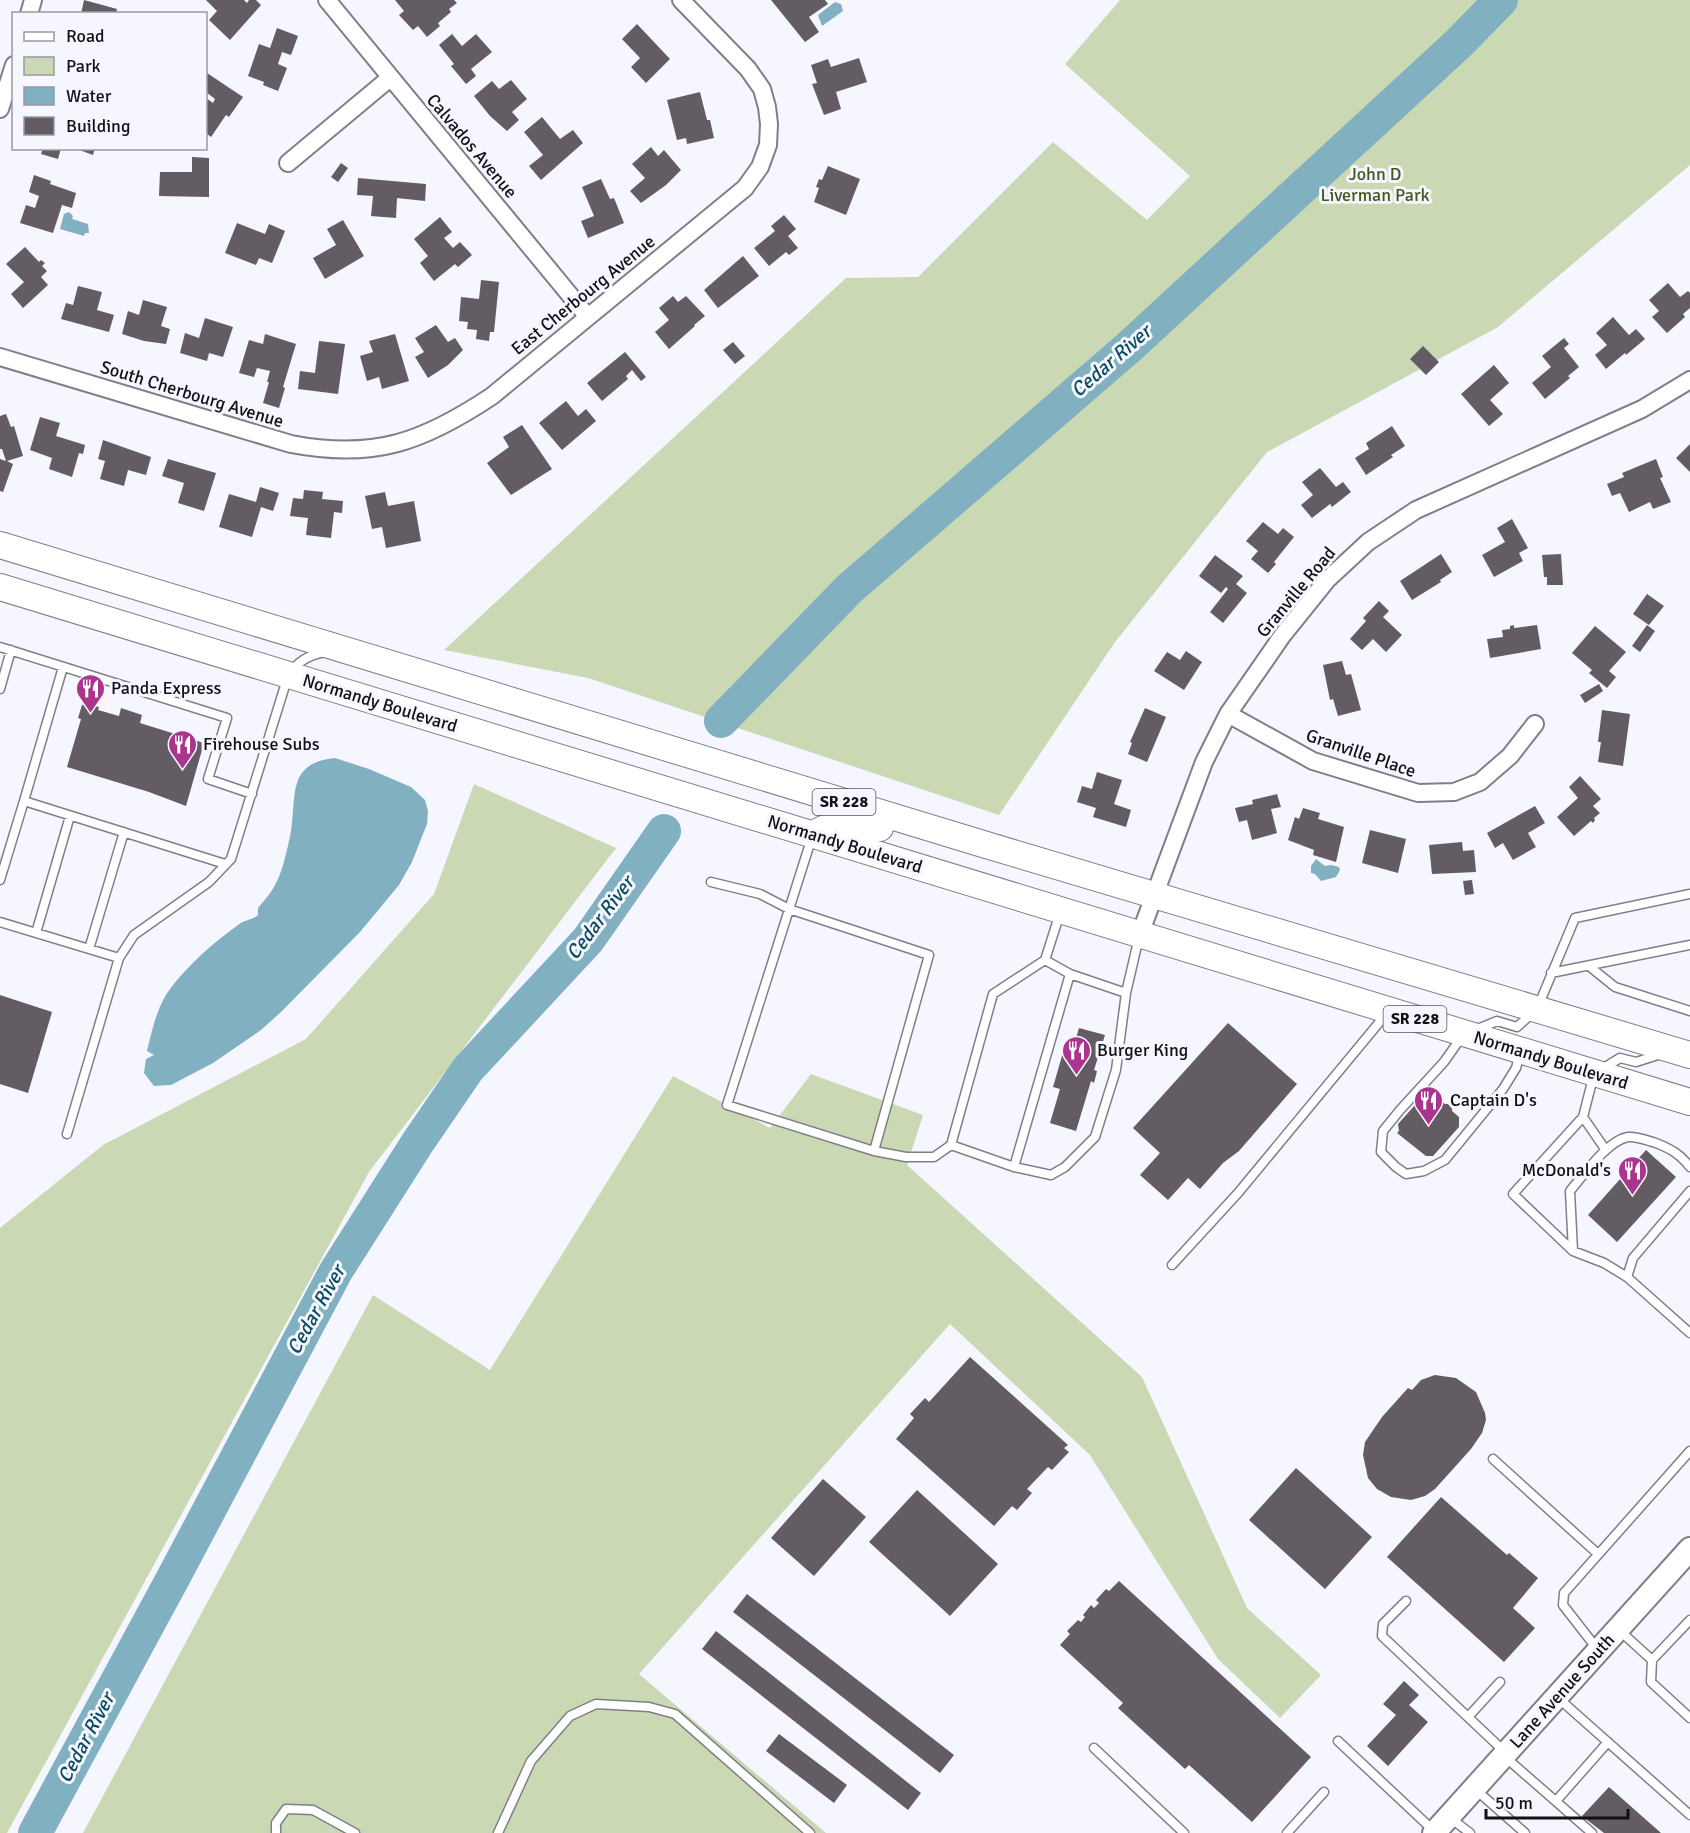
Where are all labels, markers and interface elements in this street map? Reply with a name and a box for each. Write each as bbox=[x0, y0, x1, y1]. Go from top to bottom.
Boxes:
legend bbox=[12, 12, 207, 150]
text: Road bbox=[66, 25, 105, 47]
text: Park bbox=[66, 55, 101, 77]
text: Water bbox=[66, 85, 112, 107]
street label: Calvados Avenue bbox=[422, 89, 522, 203]
text: Building bbox=[66, 115, 130, 137]
park label: John D Liverman Park bbox=[1320, 163, 1430, 206]
street label: East Cherbourg Avenue bbox=[507, 230, 659, 360]
water label: Cedar River bbox=[1066, 318, 1158, 403]
street label: South Cherbourg Avenue bbox=[98, 356, 286, 432]
street label: Granville Road bbox=[1252, 542, 1340, 642]
street label: Normandy Boulevard bbox=[300, 669, 460, 737]
restaurant icon: Panda Express bbox=[74, 672, 106, 714]
place label: Panda Express bbox=[111, 677, 222, 699]
street label: Granville Place bbox=[1303, 724, 1419, 782]
restaurant icon: Firehouse Subs bbox=[166, 728, 198, 770]
place label: Firehouse Subs bbox=[203, 733, 320, 755]
road number: SR 228 bbox=[812, 789, 876, 815]
street label: Normandy Boulevard bbox=[765, 810, 925, 878]
water label: Cedar River bbox=[561, 869, 641, 965]
road number: SR 228 bbox=[1384, 1006, 1446, 1032]
street label: Normandy Boulevard bbox=[1471, 1026, 1631, 1094]
restaurant icon: Burger King bbox=[1060, 1034, 1092, 1076]
place label: Burger King bbox=[1097, 1039, 1188, 1061]
restaurant icon: Captain D's bbox=[1413, 1084, 1445, 1126]
place label: Captain D's bbox=[1450, 1089, 1537, 1111]
restaurant icon: McDonald's bbox=[1616, 1154, 1648, 1196]
place label: McDonald's bbox=[1522, 1159, 1611, 1181]
water label: Cedar River bbox=[281, 1259, 352, 1359]
street label: Lane Avenue South bbox=[1505, 1629, 1619, 1753]
water label: Cedar River bbox=[52, 1687, 121, 1787]
scale bar bbox=[1486, 1782, 1628, 1820]
text: 50 m bbox=[1495, 1792, 1533, 1814]

